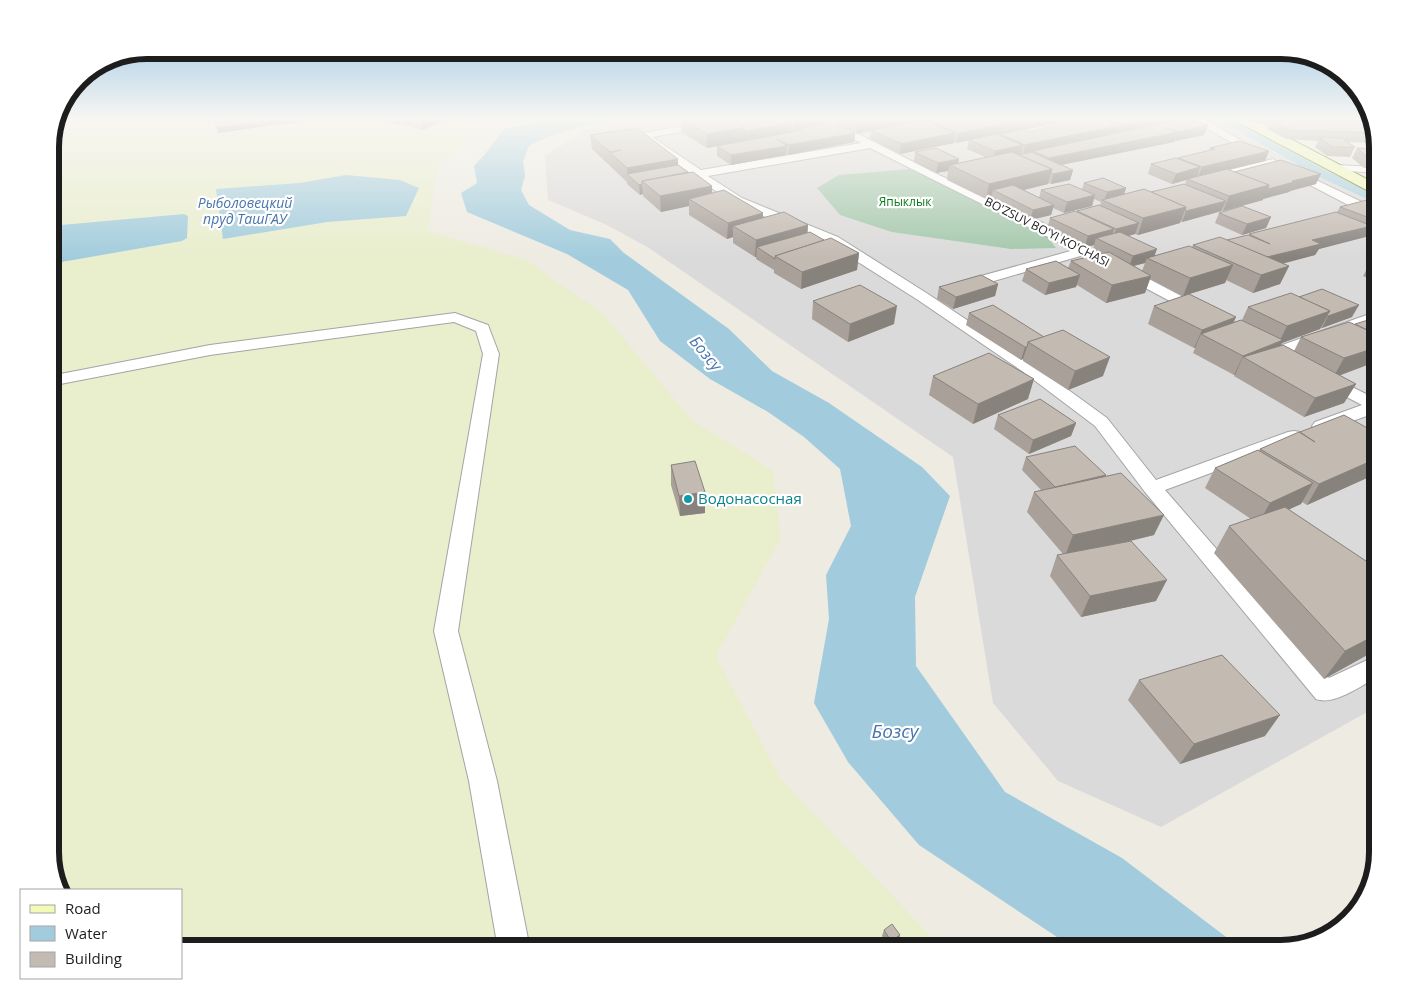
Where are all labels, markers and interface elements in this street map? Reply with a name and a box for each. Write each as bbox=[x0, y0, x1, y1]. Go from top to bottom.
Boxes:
water label: Рыболовецкий пруд ТашГАУ bbox=[198, 193, 292, 228]
park label: Япыклык bbox=[879, 193, 932, 210]
street label: BO'ZSUV BO'YI KO'CHASI bbox=[982, 193, 1113, 271]
water label: Бозсу bbox=[685, 331, 728, 377]
place label: Водонасосная bbox=[698, 488, 802, 508]
marker: Водонасосная bbox=[682, 493, 694, 505]
water label: Бозсу bbox=[871, 718, 920, 744]
legend bbox=[20, 889, 182, 979]
text: Road bbox=[65, 898, 101, 918]
text: Water bbox=[65, 923, 107, 943]
text: Building bbox=[65, 948, 122, 968]

